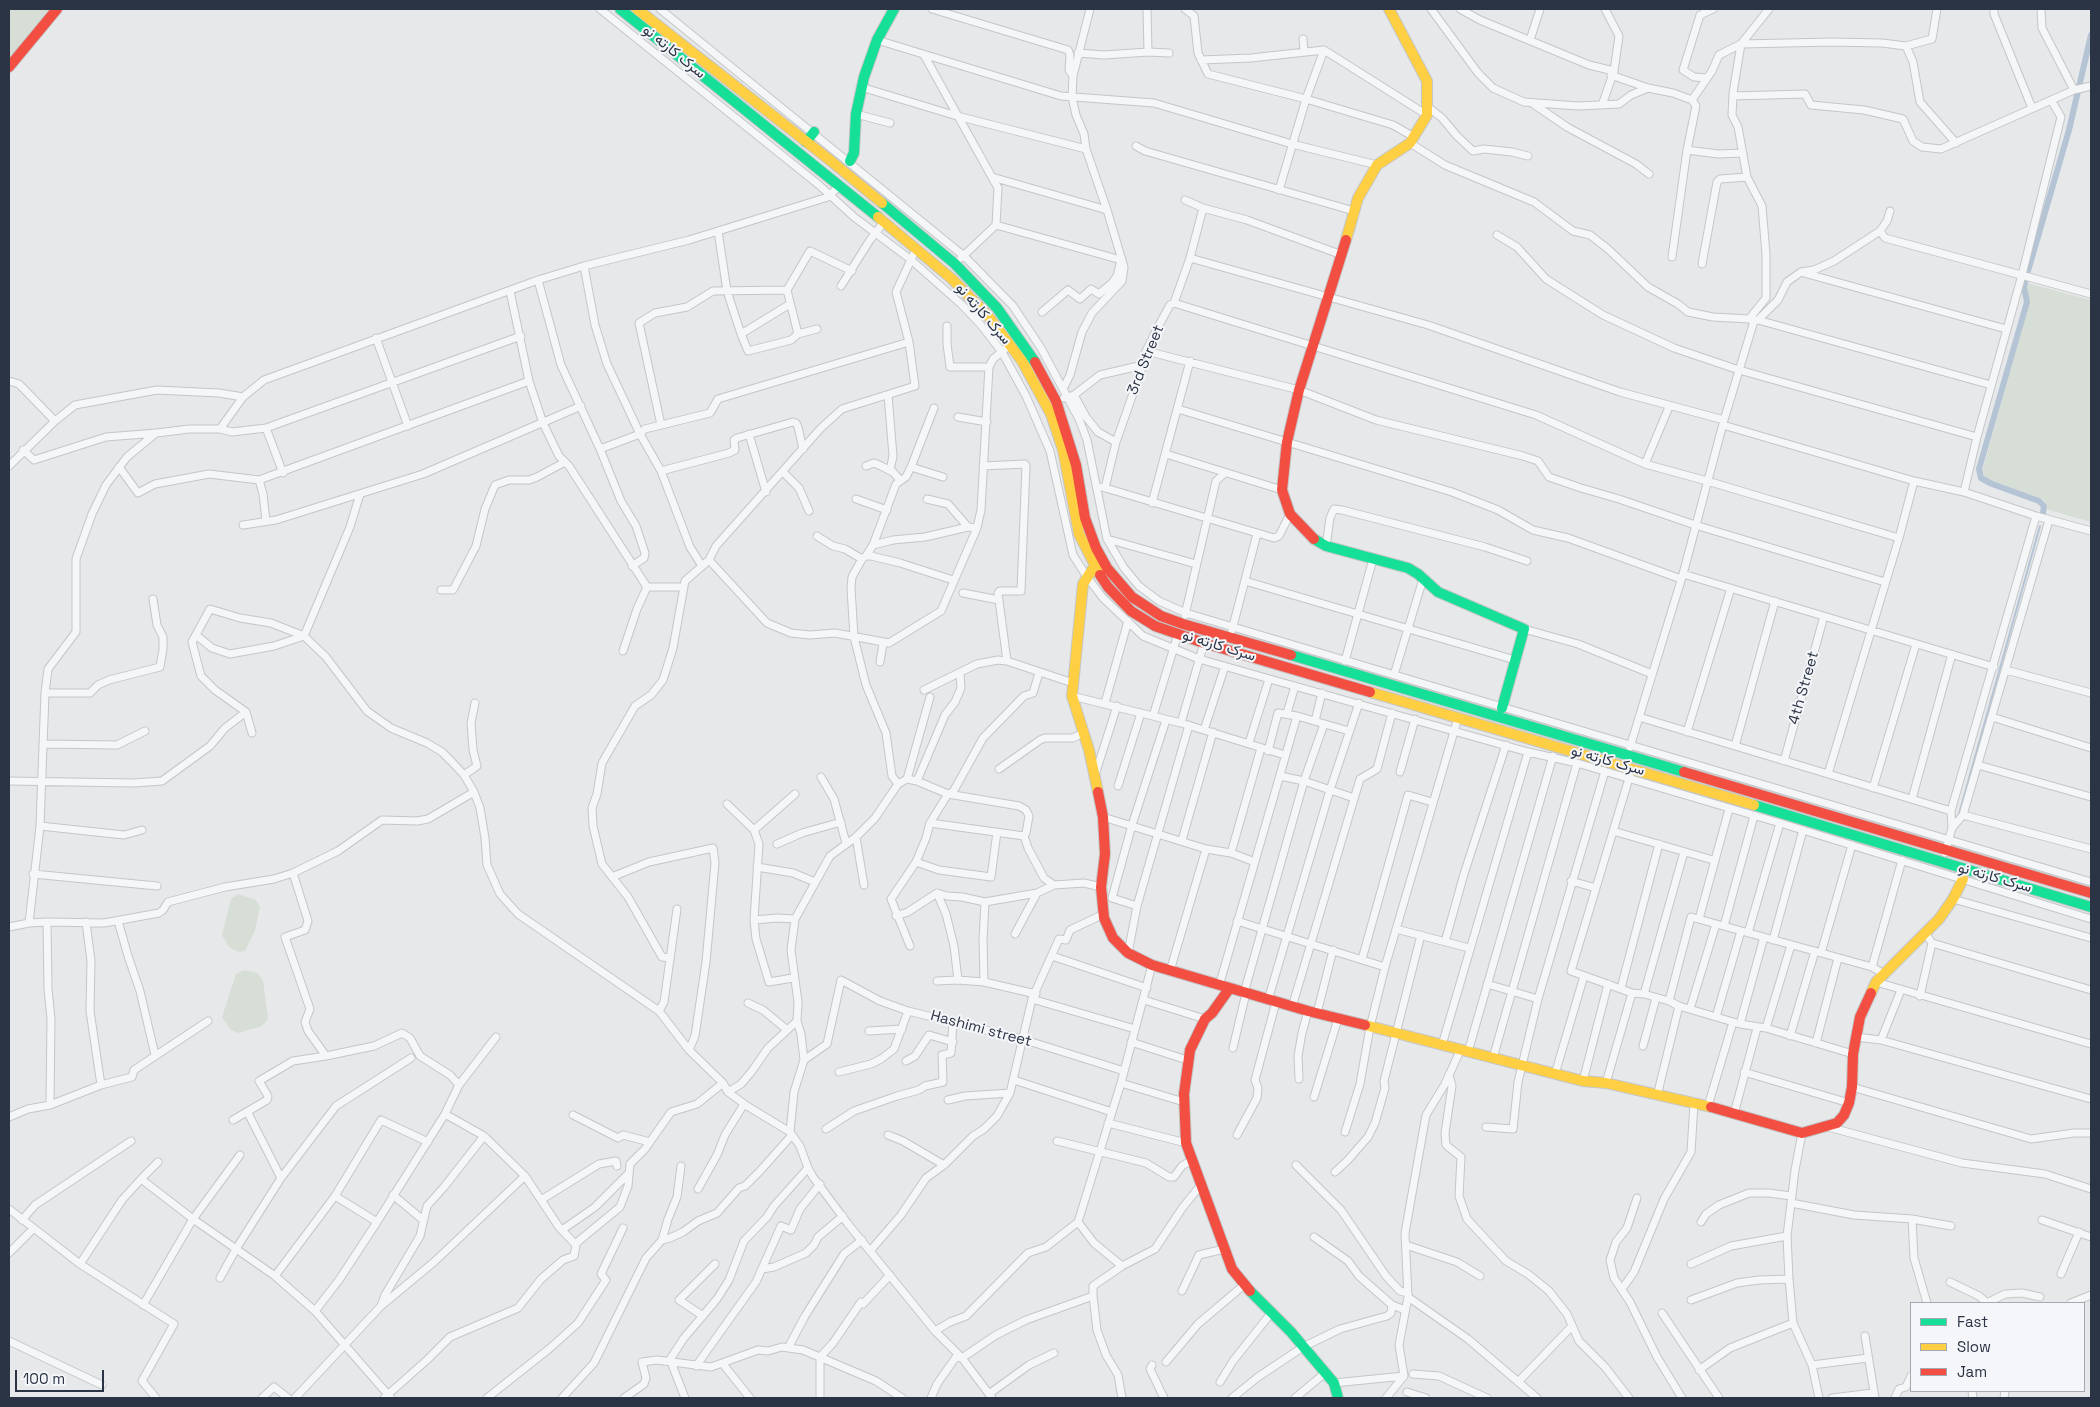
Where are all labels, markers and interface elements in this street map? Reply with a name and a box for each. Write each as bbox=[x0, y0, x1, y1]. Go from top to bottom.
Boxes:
street label: سرک کارته نو bbox=[639, 21, 709, 83]
street label: سرک کارته نو bbox=[951, 280, 1015, 348]
street label: 3rd Street bbox=[1124, 322, 1168, 398]
street label: سرک کارته نو bbox=[1180, 626, 1258, 666]
street label: 4th Street bbox=[1785, 649, 1823, 727]
street label: سرک کارته نو bbox=[1569, 742, 1647, 780]
street label: سرک کارته نو bbox=[1956, 859, 2034, 897]
street label: Hashimi street bbox=[928, 1007, 1034, 1051]
legend bbox=[1910, 1302, 2085, 1392]
text: Fast bbox=[1957, 1312, 1988, 1331]
text: Slow bbox=[1957, 1337, 1991, 1356]
scale bar bbox=[18, 1360, 106, 1392]
text: Jam bbox=[1957, 1362, 1987, 1381]
text: 100 m bbox=[23, 1369, 65, 1388]

